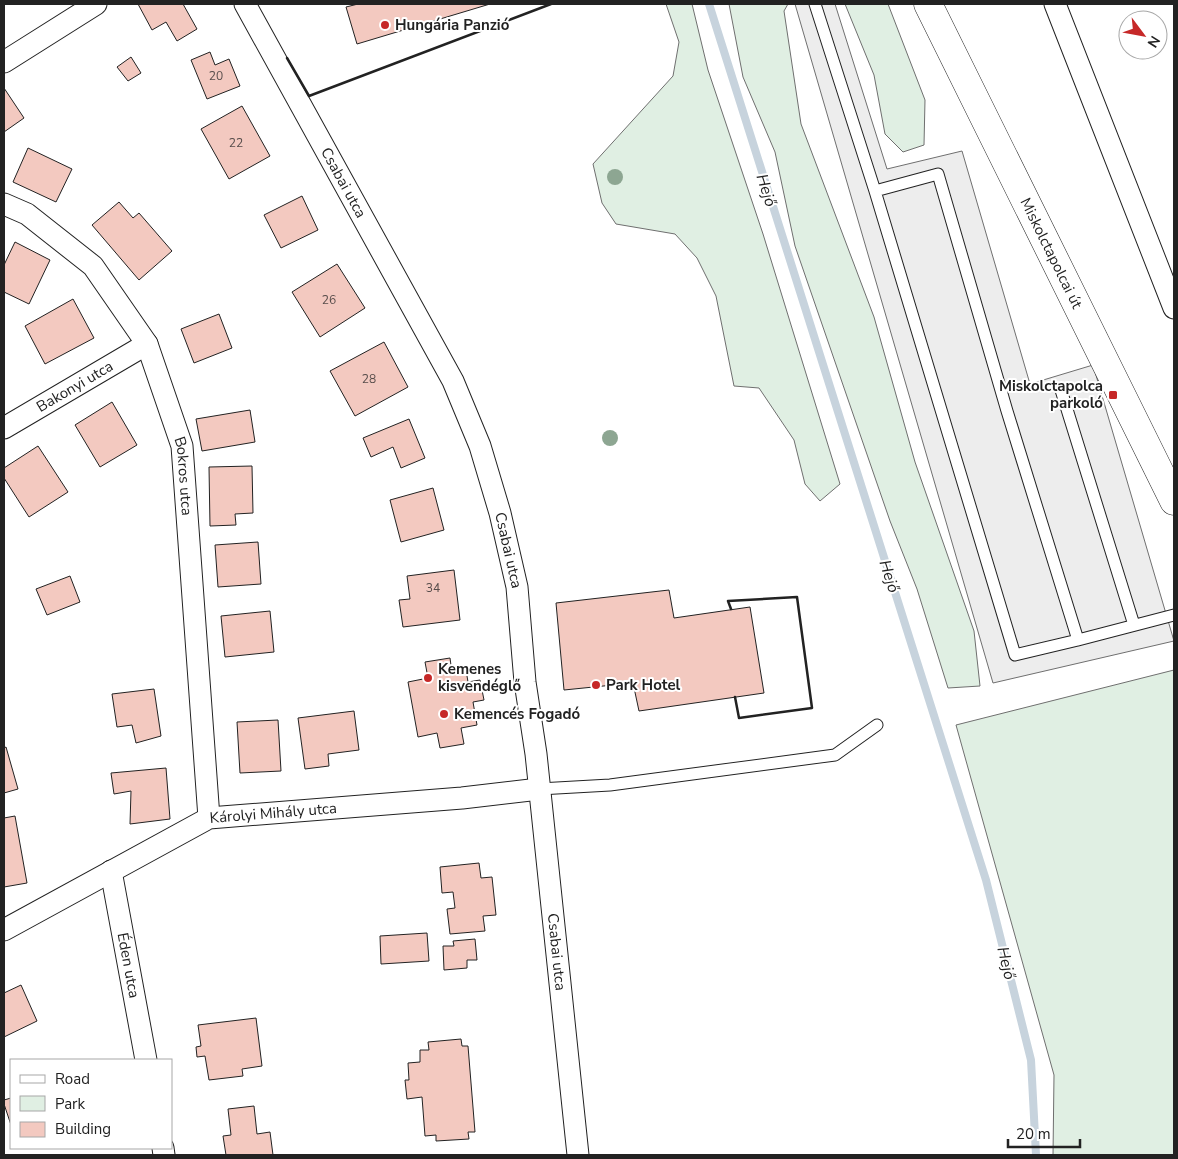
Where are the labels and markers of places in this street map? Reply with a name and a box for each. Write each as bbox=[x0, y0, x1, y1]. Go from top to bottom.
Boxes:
place label: Hungária Panzió bbox=[395, 15, 510, 35]
marker: Hungária Panzió bbox=[379, 19, 391, 31]
place label: Miskolctapolca parkoló bbox=[999, 376, 1103, 413]
marker: Miskolctapolca parkoló bbox=[1107, 389, 1119, 401]
place label: Kemenes kisvendéglő bbox=[438, 659, 522, 696]
marker: Kemenes kisvendéglő bbox=[422, 672, 434, 684]
place label: Park Hotel bbox=[606, 675, 681, 695]
marker: Park Hotel bbox=[590, 679, 602, 691]
place label: Kemencés Fogadó bbox=[454, 704, 580, 724]
marker: Kemencés Fogadó bbox=[438, 708, 450, 720]

